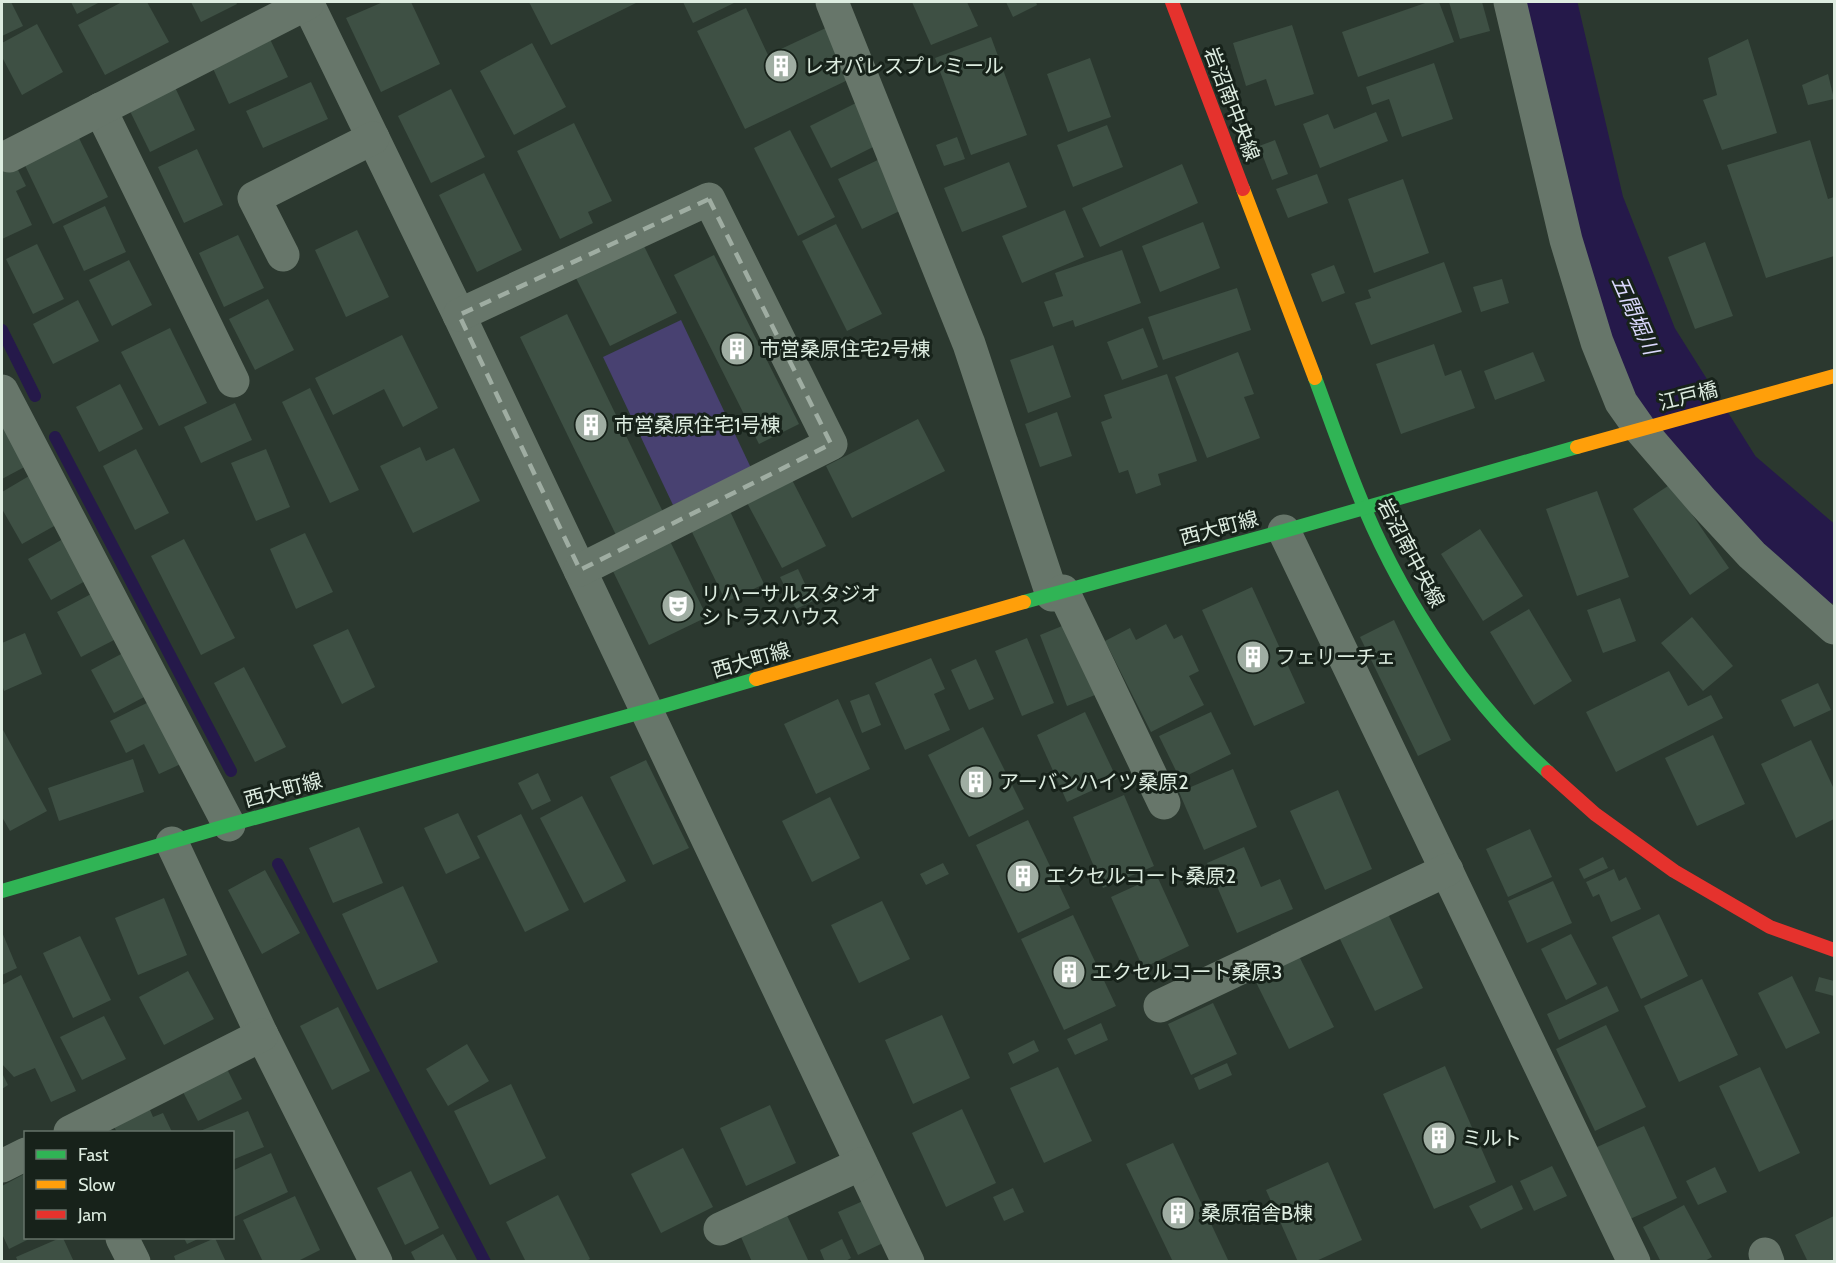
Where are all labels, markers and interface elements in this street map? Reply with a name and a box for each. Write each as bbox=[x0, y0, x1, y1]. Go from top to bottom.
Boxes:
street label: 岩沼南中央線 bbox=[1199, 44, 1265, 164]
building icon: レオパレスプレミール bbox=[763, 48, 799, 84]
place label: レオパレスプレミール bbox=[804, 54, 1004, 78]
water label: 五間堀川 bbox=[1607, 271, 1665, 360]
building icon: 市営桑原住宅2号棟 bbox=[719, 331, 755, 367]
place label: 市営桑原住宅2号棟 bbox=[760, 337, 930, 361]
street label: 江戸橋 bbox=[1656, 377, 1720, 415]
building icon: 市営桑原住宅1号棟 bbox=[573, 407, 609, 443]
place label: 市営桑原住宅1号棟 bbox=[614, 413, 781, 437]
street label: 岩沼南中央線 bbox=[1372, 494, 1450, 612]
street label: 西大町線 bbox=[1177, 506, 1261, 550]
place label: リハーサルスタジオ シトラスハウス bbox=[701, 582, 881, 629]
theatre icon: リハーサルスタジオ シトラスハウス bbox=[660, 588, 696, 624]
street label: 西大町線 bbox=[709, 637, 793, 683]
building icon: フェリーチェ bbox=[1235, 639, 1271, 675]
place label: フェリーチェ bbox=[1276, 645, 1396, 669]
building icon: アーバンハイツ桑原2 bbox=[958, 764, 994, 800]
street label: 西大町線 bbox=[241, 768, 325, 812]
place label: アーバンハイツ桑原2 bbox=[999, 770, 1189, 794]
building icon: エクセルコート桑原2 bbox=[1005, 858, 1041, 894]
place label: エクセルコート桑原2 bbox=[1046, 864, 1236, 888]
building icon: エクセルコート桑原3 bbox=[1051, 954, 1087, 990]
place label: エクセルコート桑原3 bbox=[1092, 960, 1282, 984]
building icon: ミルト bbox=[1421, 1120, 1457, 1156]
place label: ミルト bbox=[1462, 1126, 1522, 1150]
legend bbox=[24, 1131, 234, 1239]
text: Fast bbox=[78, 1144, 109, 1166]
text: Slow bbox=[78, 1174, 115, 1196]
building icon: 桑原宿舎B棟 bbox=[1160, 1195, 1196, 1231]
place label: 桑原宿舎B棟 bbox=[1201, 1201, 1313, 1225]
text: Jam bbox=[77, 1204, 107, 1226]

